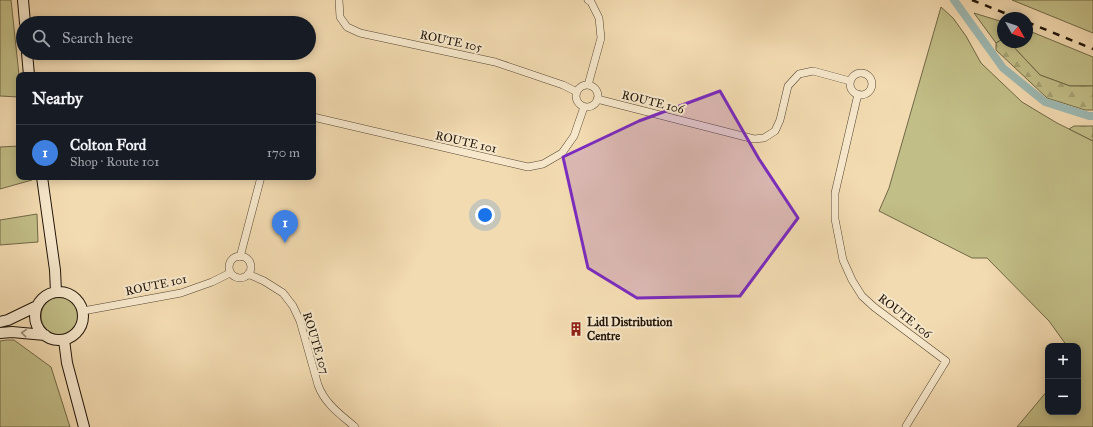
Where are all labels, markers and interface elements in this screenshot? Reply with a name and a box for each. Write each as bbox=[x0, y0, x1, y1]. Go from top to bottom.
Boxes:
north arrow bbox=[997, 12, 1033, 48]
search box bbox=[16, 16, 316, 60]
icon: search bbox=[30, 27, 52, 49]
street label: ROUTE 105 bbox=[419, 28, 484, 55]
text: Search here bbox=[62, 29, 133, 47]
street label: ROUTE 106 bbox=[620, 87, 687, 117]
text: Nearby bbox=[32, 88, 83, 109]
street label: ROUTE 101 bbox=[434, 128, 498, 156]
text: Colton Ford bbox=[70, 136, 146, 154]
text: 1 bbox=[42, 145, 48, 161]
text: 170 m bbox=[267, 145, 300, 161]
text: Shop · Route 101 bbox=[70, 154, 159, 170]
your location bbox=[475, 205, 495, 225]
pin: 1 bbox=[272, 210, 298, 243]
street label: ROUTE 101 bbox=[124, 272, 188, 298]
street label: ROUTE 106 bbox=[876, 291, 935, 342]
street label: ROUTE 107 bbox=[300, 310, 332, 376]
place label: Lidl Distribution Centre bbox=[587, 315, 673, 343]
building icon: Lidl Distribution Centre bbox=[568, 321, 584, 337]
one-way arrow bbox=[21, 329, 27, 338]
map controls bbox=[1045, 343, 1081, 415]
button: + bbox=[1045, 343, 1081, 379]
button: − bbox=[1045, 379, 1081, 415]

